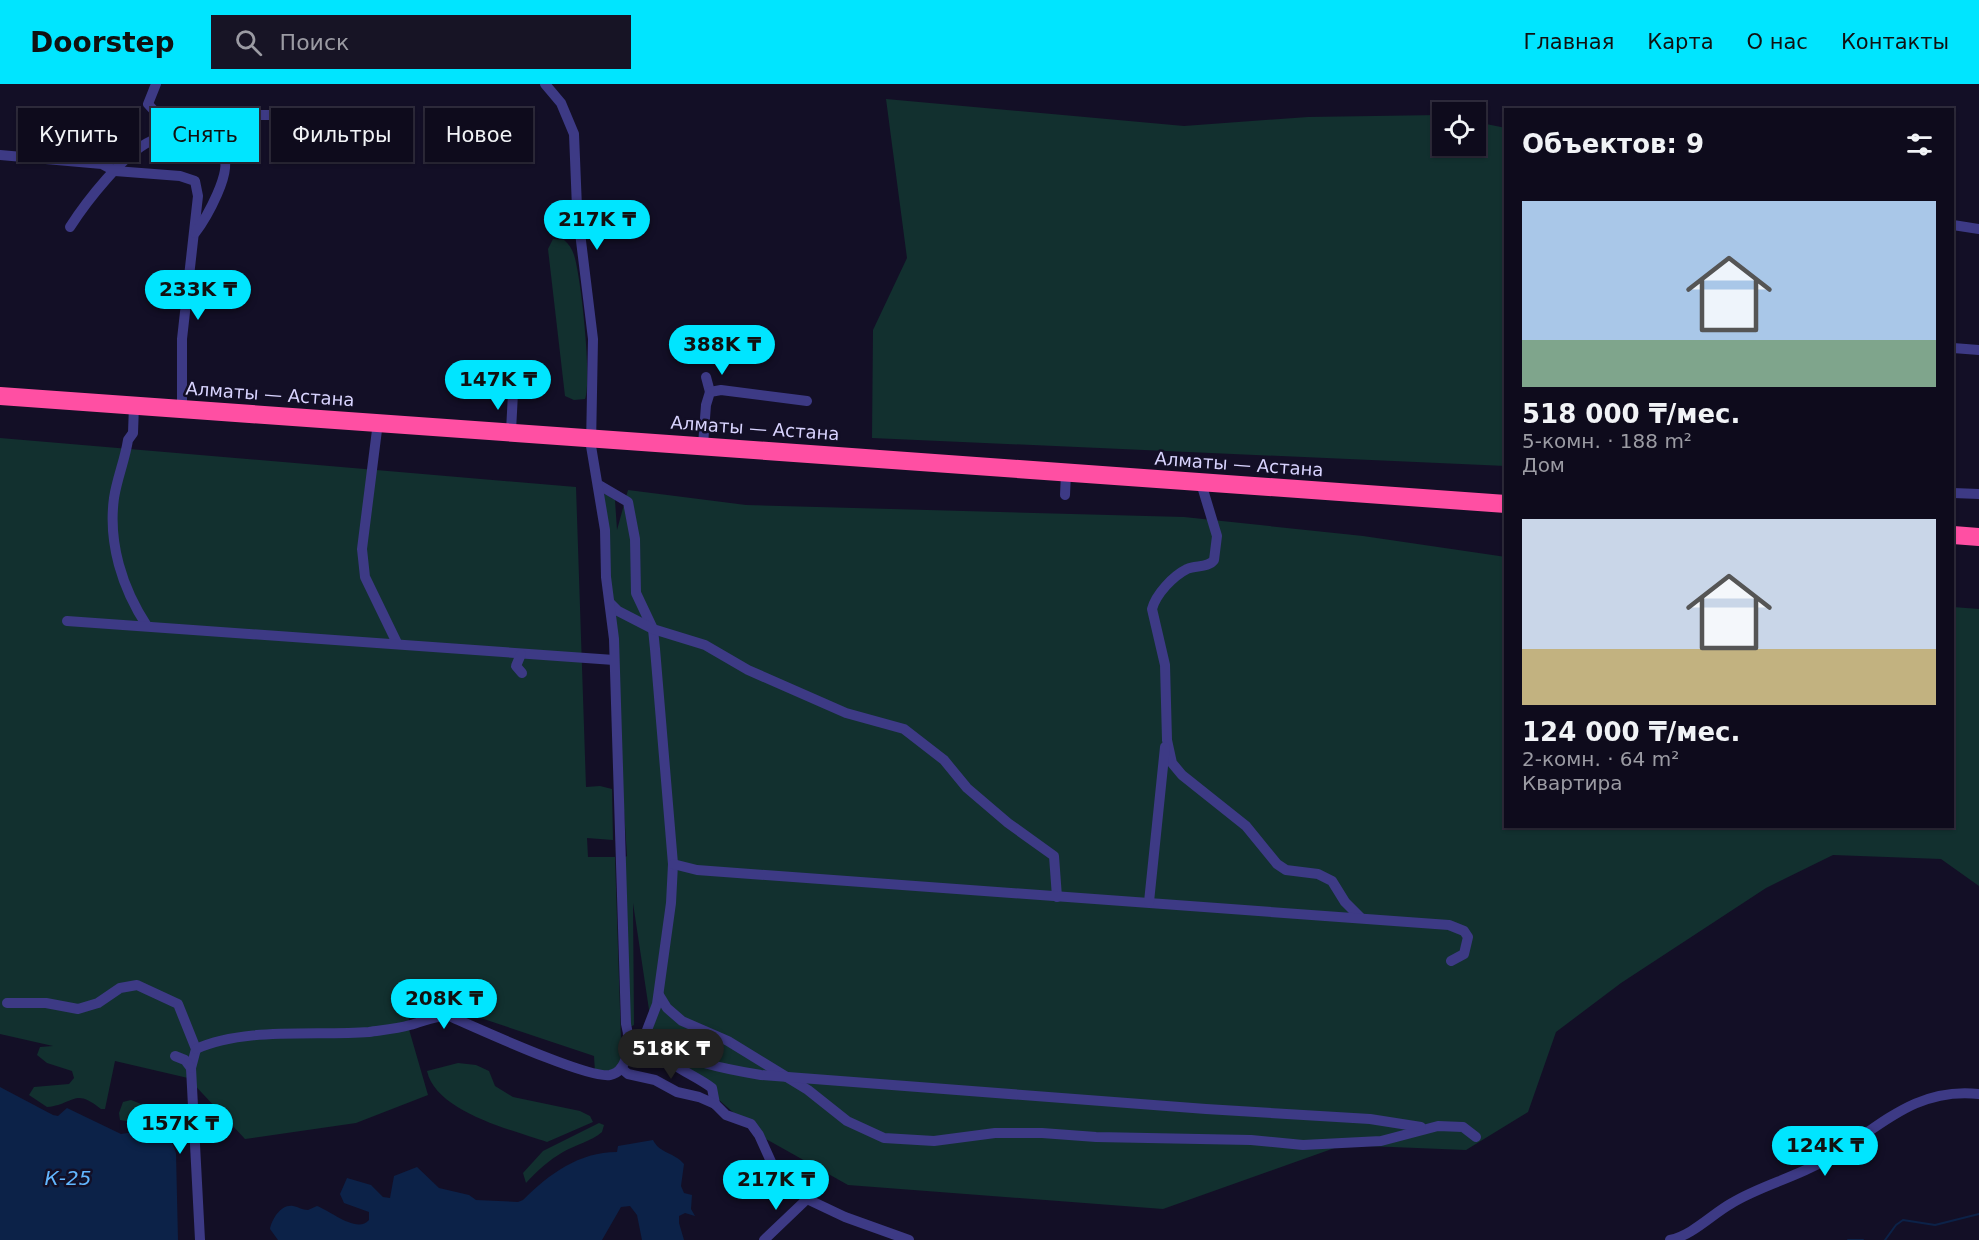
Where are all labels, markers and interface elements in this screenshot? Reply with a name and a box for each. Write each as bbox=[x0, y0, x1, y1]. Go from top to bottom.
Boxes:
search box bbox=[211, 15, 631, 69]
text: Doorstep bbox=[30, 26, 175, 59]
icon: search bbox=[232, 26, 265, 59]
text: Поиск bbox=[280, 30, 349, 55]
text: Главная bbox=[1524, 30, 1614, 54]
text: Карта bbox=[1647, 30, 1714, 54]
text: О нас bbox=[1747, 30, 1808, 54]
text: Контакты bbox=[1841, 30, 1949, 54]
map controls bbox=[1432, 102, 1486, 156]
button: locate bbox=[1432, 102, 1486, 156]
chip: Купить bbox=[18, 108, 139, 162]
chip: Снять bbox=[151, 108, 259, 162]
chip: Фильтры bbox=[271, 108, 413, 162]
chip: Новое bbox=[425, 108, 533, 162]
icon: filters bbox=[1903, 128, 1936, 161]
text: Объектов: 9 bbox=[1522, 129, 1704, 159]
pin: 217K ₸ bbox=[548, 200, 646, 251]
text: 217K ₸ bbox=[558, 207, 636, 231]
icon: home bbox=[1675, 240, 1783, 348]
pin: 233K ₸ bbox=[149, 270, 247, 321]
text: 233K ₸ bbox=[159, 277, 237, 301]
pin: 388K ₸ bbox=[673, 325, 771, 376]
text: 388K ₸ bbox=[683, 332, 761, 356]
pin: 147K ₸ bbox=[449, 360, 547, 411]
text: 147K ₸ bbox=[459, 367, 537, 391]
street label: Алматы — Астана bbox=[185, 378, 355, 410]
text: 518 000 ₸/мес. bbox=[1522, 399, 1740, 429]
street label: Алматы — Астана bbox=[670, 412, 840, 444]
text: 5-комн. · 188 m² bbox=[1522, 429, 1692, 453]
street label: Алматы — Астана bbox=[1154, 448, 1324, 480]
text: Дом bbox=[1522, 453, 1565, 477]
icon: home bbox=[1675, 558, 1783, 666]
text: 124 000 ₸/мес. bbox=[1522, 717, 1740, 747]
text: 2-комн. · 64 m² bbox=[1522, 747, 1679, 771]
text: Квартира bbox=[1522, 771, 1623, 795]
pin: 208K ₸ bbox=[395, 979, 493, 1030]
text: 208K ₸ bbox=[405, 986, 483, 1010]
pin: 518K ₸ bbox=[622, 1029, 720, 1080]
text: 518K ₸ bbox=[632, 1036, 710, 1060]
pin: 157K ₸ bbox=[131, 1104, 229, 1155]
text: 157K ₸ bbox=[141, 1111, 219, 1135]
pin: 124K ₸ bbox=[1776, 1126, 1874, 1177]
text: 124K ₸ bbox=[1786, 1133, 1864, 1157]
pin: 217K ₸ bbox=[727, 1160, 825, 1211]
water label: К-25 bbox=[45, 1166, 91, 1190]
text: 217K ₸ bbox=[737, 1167, 815, 1191]

